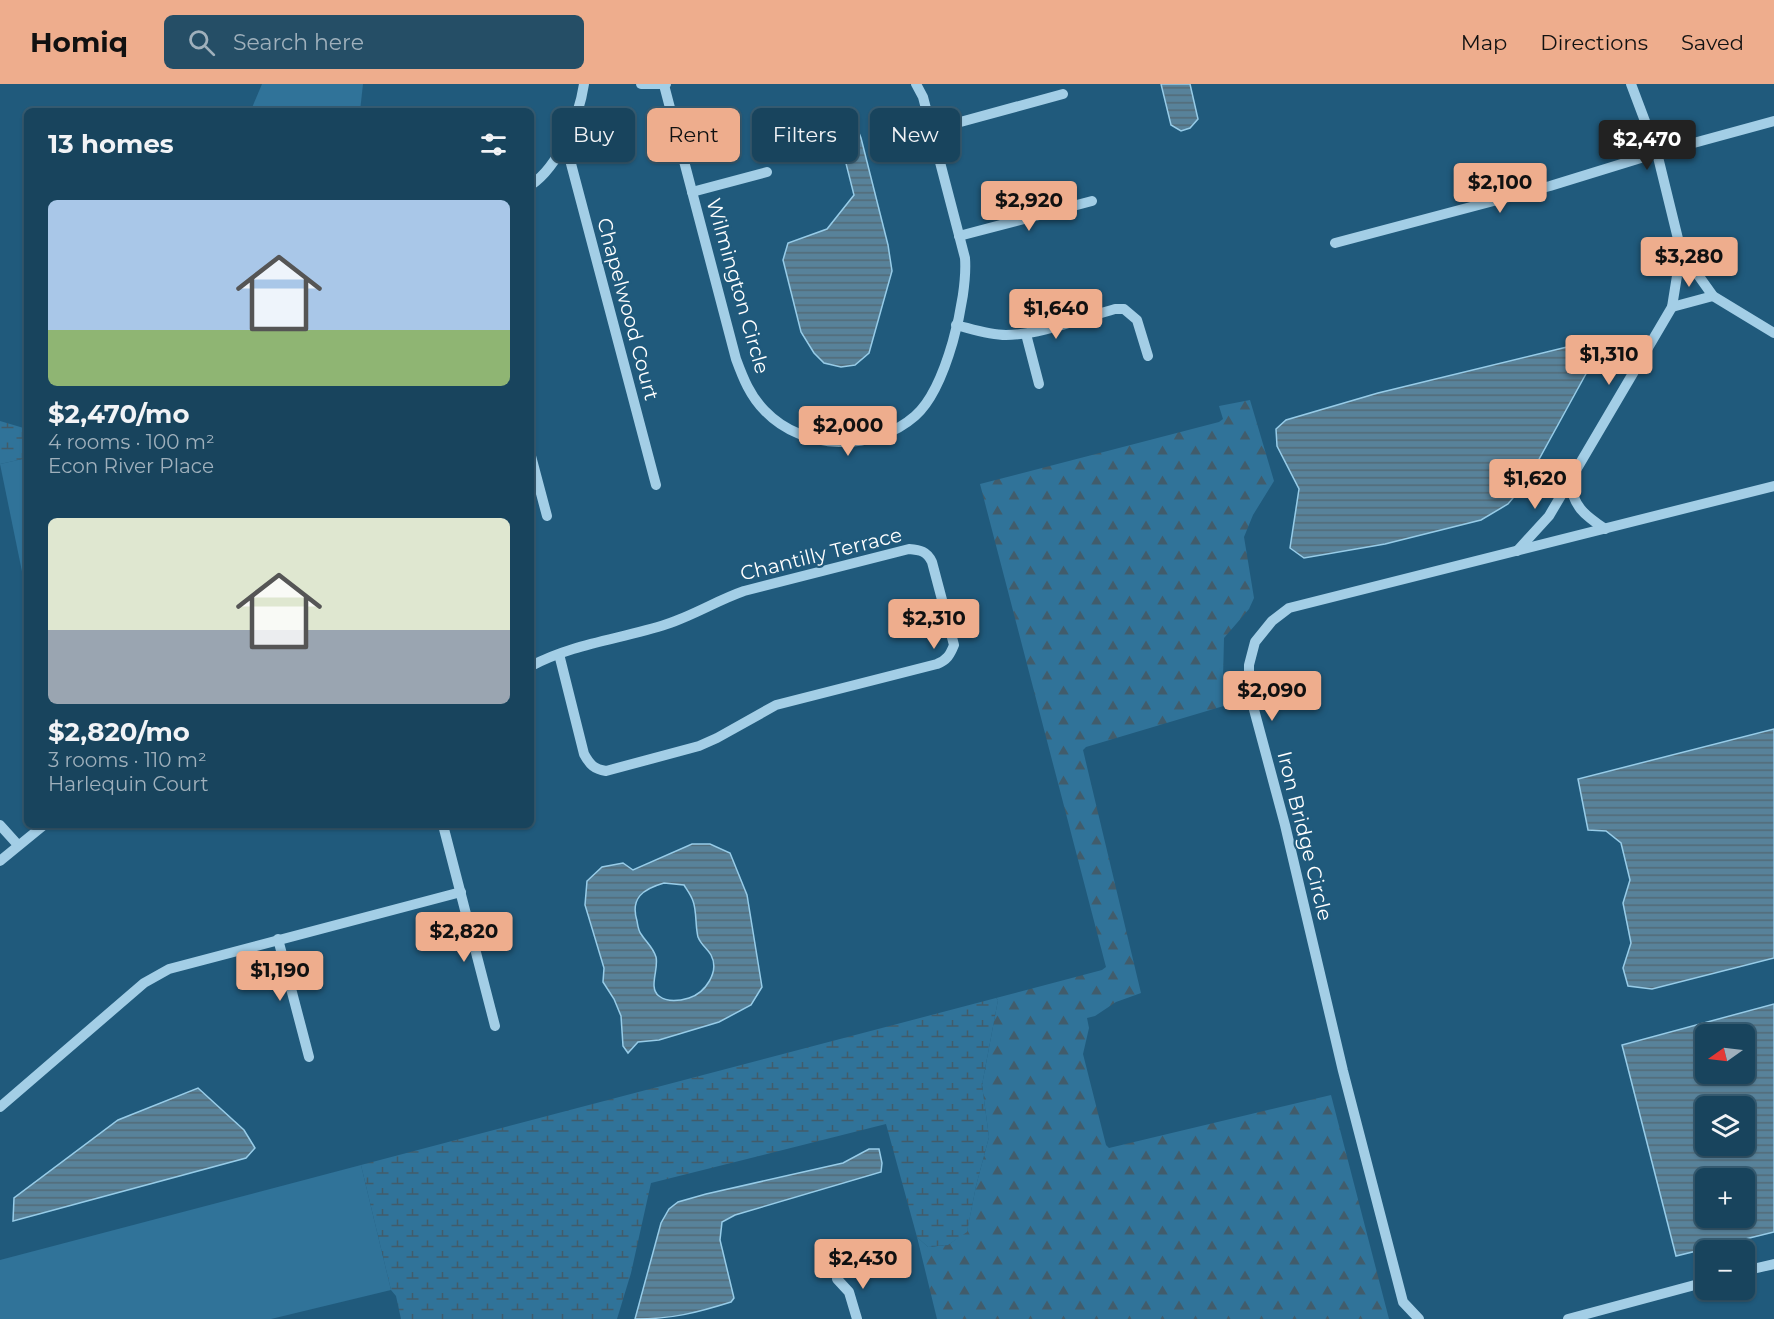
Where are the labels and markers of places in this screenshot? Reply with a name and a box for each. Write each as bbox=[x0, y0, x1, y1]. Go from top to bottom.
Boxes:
pin: $2,470 bbox=[1598, 120, 1696, 171]
pin: $2,100 bbox=[1451, 163, 1549, 214]
pin: $2,920 bbox=[980, 181, 1078, 232]
pin: $3,280 bbox=[1640, 237, 1738, 288]
pin: $1,640 bbox=[1007, 289, 1105, 340]
pin: $1,310 bbox=[1560, 335, 1658, 386]
pin: $2,000 bbox=[799, 406, 897, 457]
pin: $1,620 bbox=[1486, 459, 1584, 510]
pin: $2,310 bbox=[885, 599, 983, 650]
pin: $2,090 bbox=[1223, 671, 1321, 722]
pin: $2,820 bbox=[415, 912, 513, 963]
pin: $1,190 bbox=[231, 951, 329, 1002]
pin: $2,430 bbox=[814, 1239, 912, 1290]

